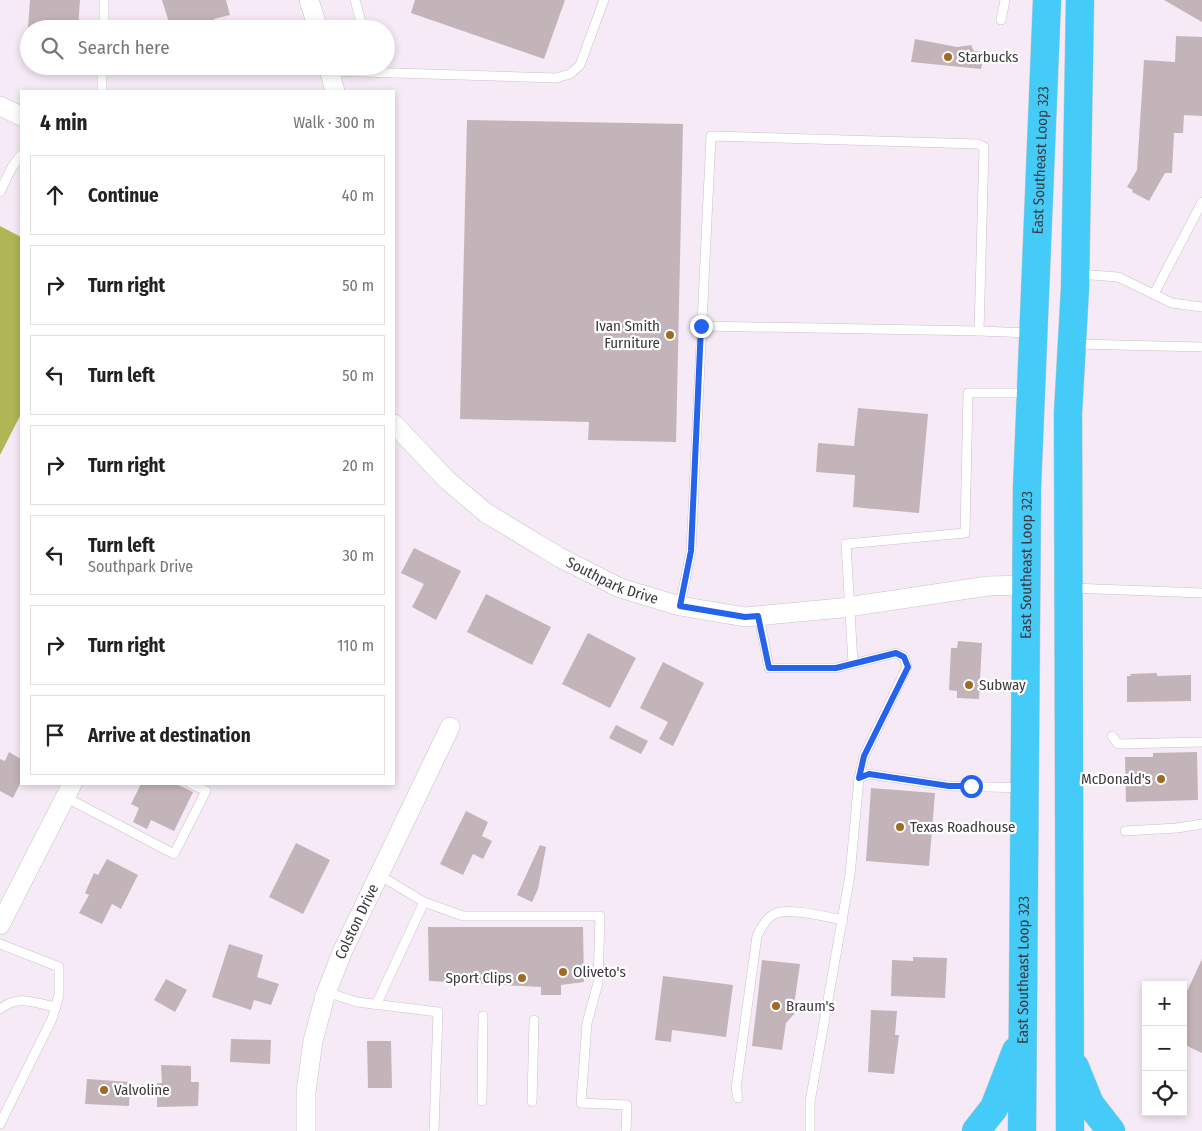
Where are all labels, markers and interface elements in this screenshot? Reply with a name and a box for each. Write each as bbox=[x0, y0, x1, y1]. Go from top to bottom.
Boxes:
search box bbox=[20, 20, 395, 75]
icon: search bbox=[38, 34, 66, 62]
text: Search here bbox=[78, 36, 170, 59]
place label: Starbucks bbox=[958, 48, 1018, 66]
marker: Starbucks bbox=[942, 51, 954, 63]
street label: East Southeast Loop 323 bbox=[1028, 86, 1052, 235]
text: 4 min bbox=[40, 110, 88, 136]
text: Walk · 300 m bbox=[293, 113, 375, 132]
icon: ahead bbox=[41, 181, 69, 209]
text: Continue bbox=[88, 184, 159, 207]
text: 40 m bbox=[342, 186, 374, 205]
icon: right bbox=[41, 271, 69, 299]
text: Turn right bbox=[88, 274, 165, 297]
text: 50 m bbox=[342, 276, 374, 295]
route end bbox=[690, 315, 713, 338]
place label: Ivan Smith Furniture bbox=[595, 317, 660, 352]
marker: Ivan Smith Furniture bbox=[664, 329, 676, 341]
icon: left bbox=[41, 361, 69, 389]
text: Turn left bbox=[88, 364, 155, 387]
text: 50 m bbox=[342, 366, 374, 385]
icon: right bbox=[41, 451, 69, 479]
text: Turn right bbox=[88, 454, 165, 477]
text: 20 m bbox=[343, 456, 374, 475]
street label: East Southeast Loop 323 bbox=[1017, 491, 1036, 639]
text: Turn left bbox=[88, 534, 155, 557]
icon: left bbox=[41, 541, 69, 569]
text: 30 m bbox=[342, 546, 374, 565]
street label: Southpark Drive bbox=[563, 553, 660, 608]
text: Southpark Drive bbox=[88, 557, 193, 576]
icon: right bbox=[41, 631, 69, 659]
text: Turn right bbox=[88, 634, 165, 657]
text: 110 m bbox=[337, 636, 374, 655]
place label: Subway bbox=[979, 676, 1026, 694]
marker: Subway bbox=[963, 679, 975, 691]
icon: arrive bbox=[41, 721, 69, 749]
text: Arrive at destination bbox=[88, 724, 251, 747]
place label: McDonald's bbox=[1081, 770, 1151, 788]
marker: McDonald's bbox=[1155, 773, 1167, 785]
route start bbox=[960, 775, 983, 798]
place label: Texas Roadhouse bbox=[910, 818, 1015, 836]
marker: Texas Roadhouse bbox=[894, 821, 906, 833]
street label: Colston Drive bbox=[331, 881, 382, 962]
street label: East Southeast Loop 323 bbox=[1014, 896, 1033, 1044]
place label: Oliveto's bbox=[573, 963, 626, 981]
marker: Oliveto's bbox=[557, 966, 569, 978]
place label: Sport Clips bbox=[445, 969, 512, 987]
marker: Sport Clips bbox=[516, 972, 528, 984]
map controls bbox=[1142, 981, 1187, 1116]
button: + bbox=[1142, 981, 1187, 1026]
place label: Braum's bbox=[786, 997, 835, 1015]
marker: Braum's bbox=[770, 1000, 782, 1012]
button: − bbox=[1142, 1026, 1187, 1071]
button: locate bbox=[1142, 1071, 1187, 1116]
place label: Valvoline bbox=[114, 1081, 170, 1099]
marker: Valvoline bbox=[98, 1084, 110, 1096]

